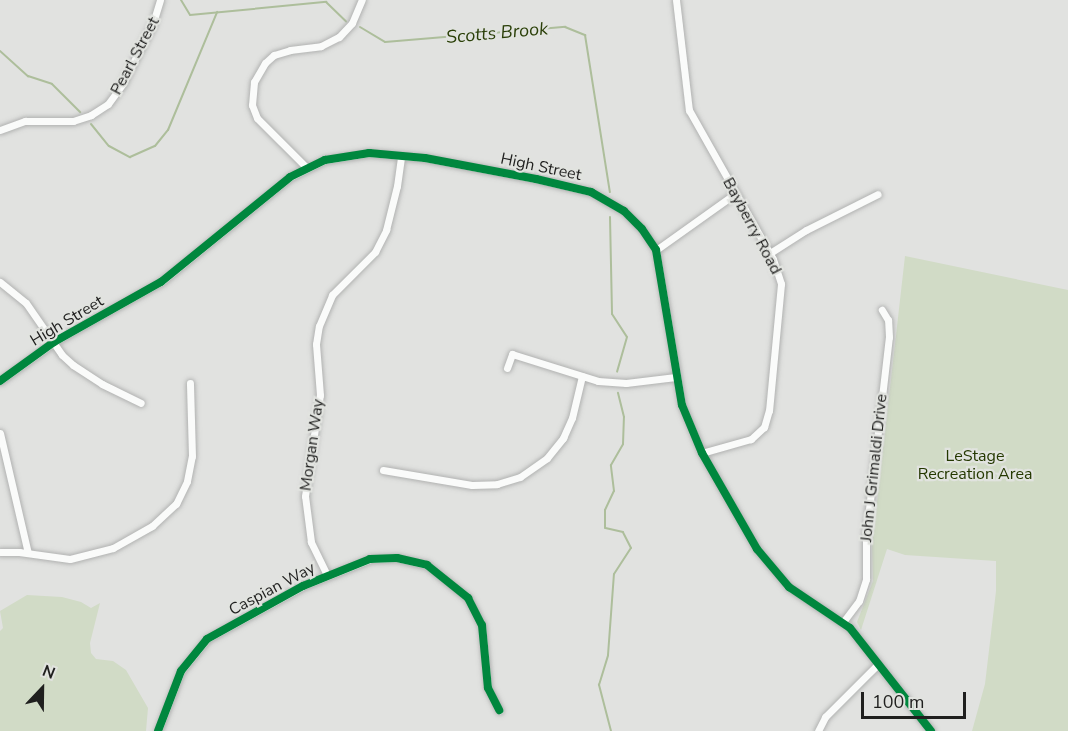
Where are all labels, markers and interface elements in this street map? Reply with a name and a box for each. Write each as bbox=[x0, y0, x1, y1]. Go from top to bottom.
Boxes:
street label: Pearl Street bbox=[107, 14, 163, 98]
water label: Scotts Brook bbox=[445, 18, 549, 48]
street label: High Street bbox=[499, 149, 583, 185]
street label: Bayberry Road bbox=[718, 174, 786, 278]
street label: High Street bbox=[27, 292, 107, 350]
street label: John J Grimaldi Drive bbox=[857, 393, 891, 543]
street label: Morgan Way bbox=[296, 398, 328, 492]
park label: LeStage Recreation Area bbox=[918, 446, 1032, 484]
street label: Caspian Way bbox=[226, 558, 318, 620]
north arrow bbox=[12, 659, 72, 719]
text: N bbox=[39, 660, 58, 685]
scale bar bbox=[864, 680, 969, 718]
text: 100 m bbox=[872, 690, 924, 714]

